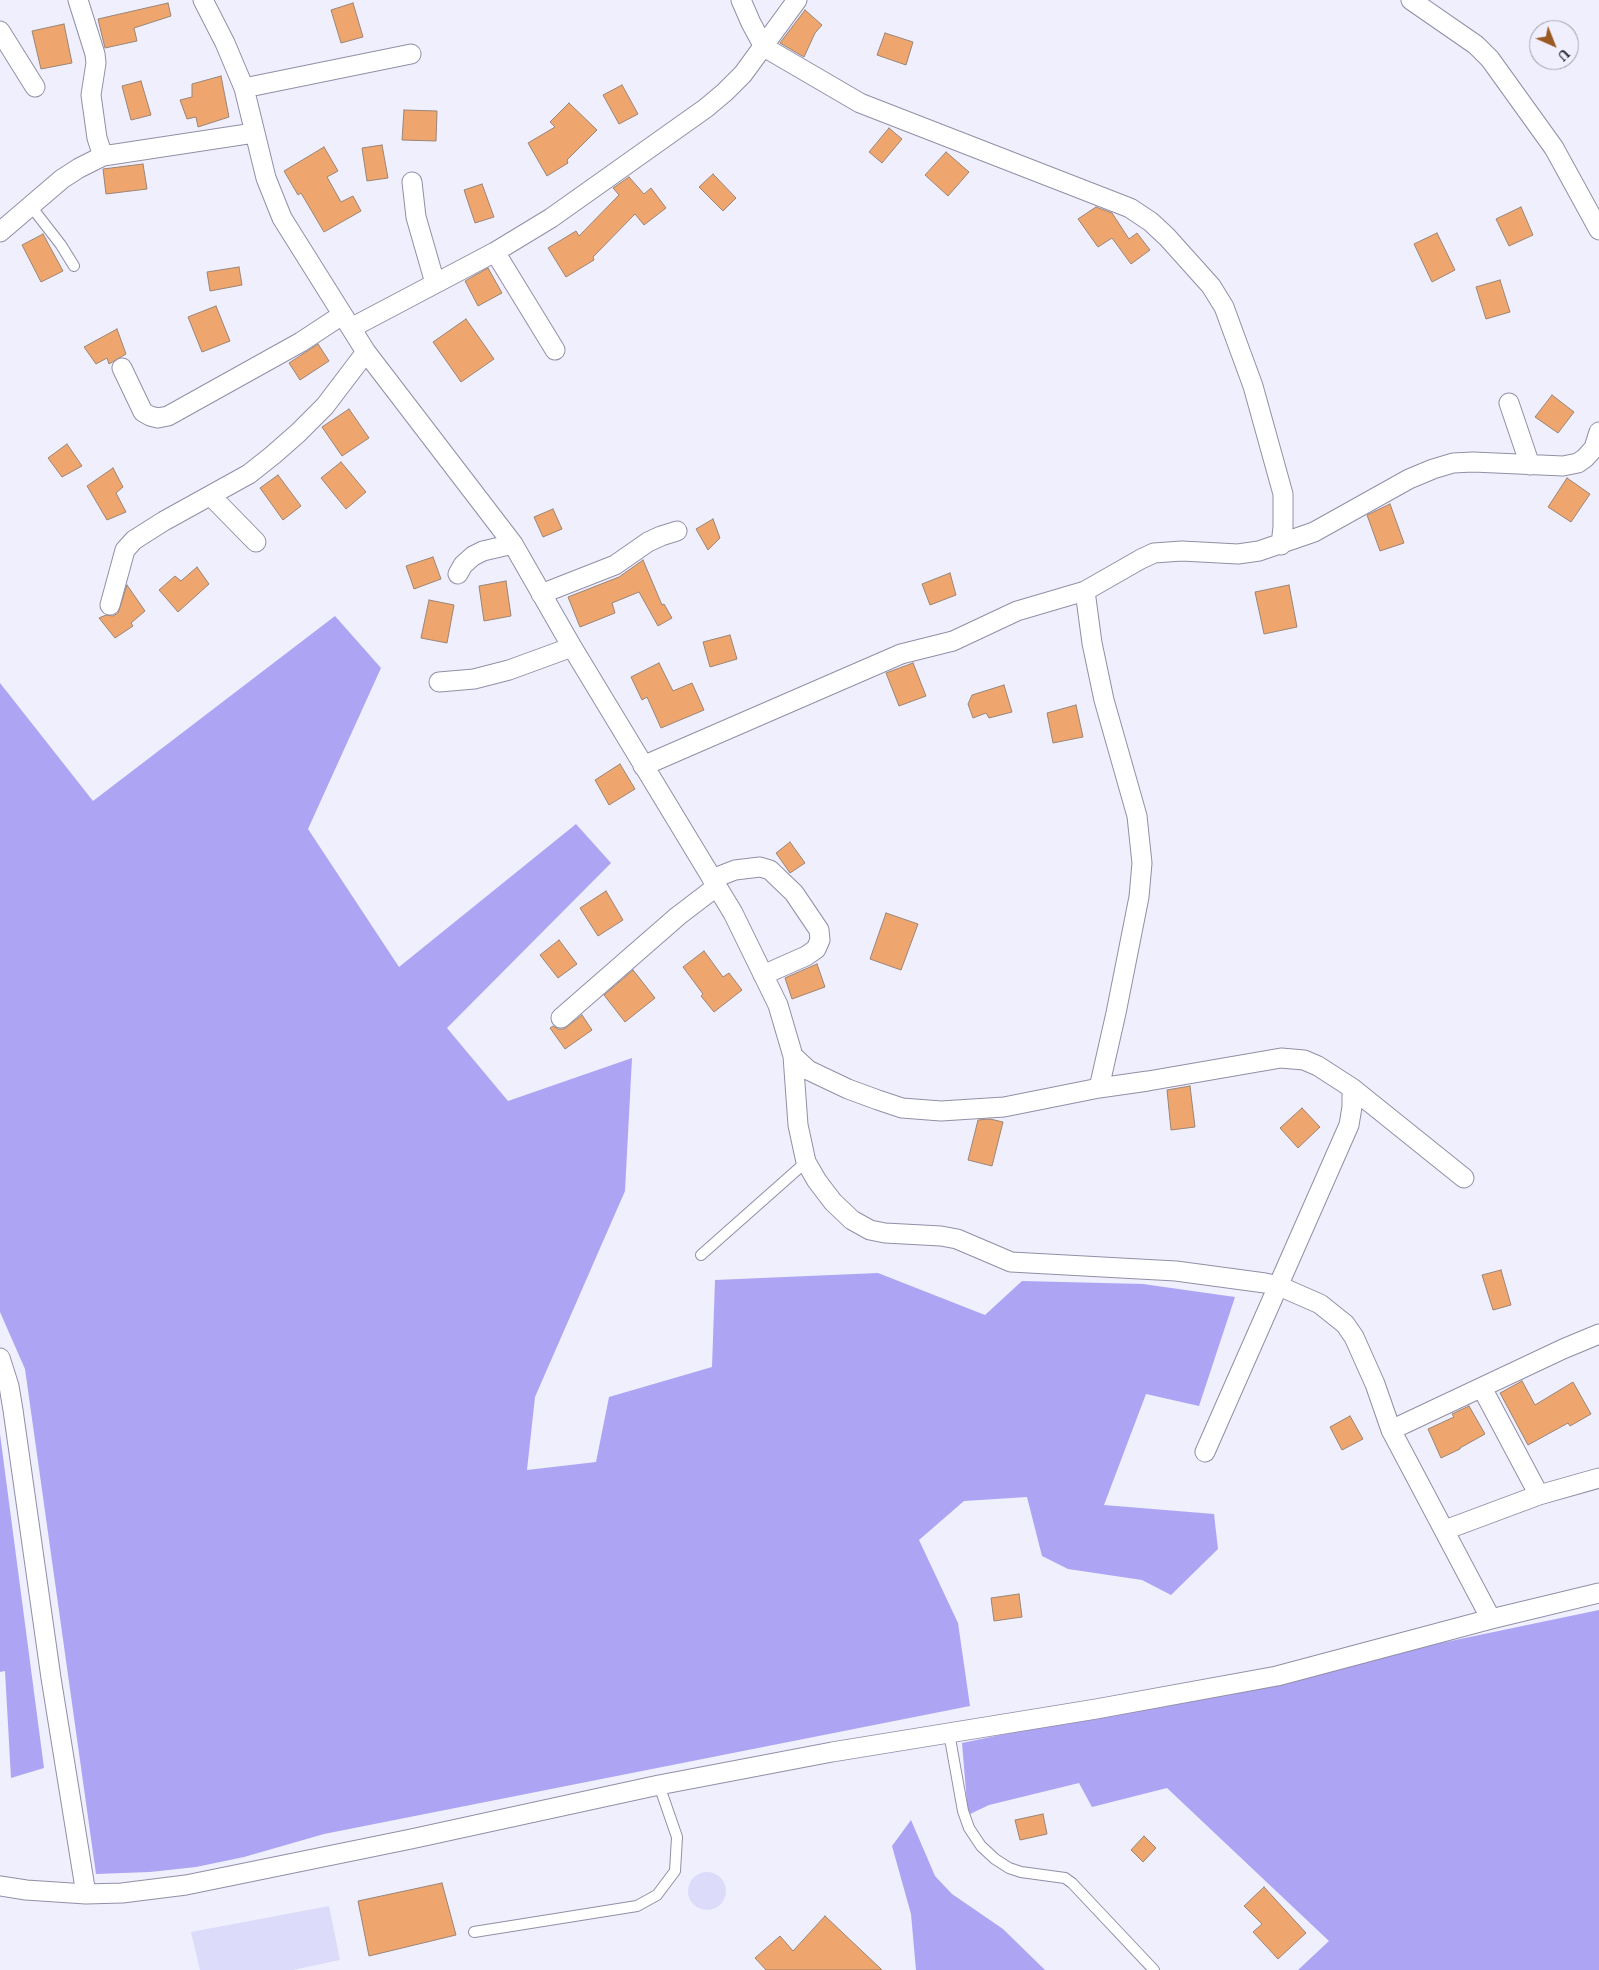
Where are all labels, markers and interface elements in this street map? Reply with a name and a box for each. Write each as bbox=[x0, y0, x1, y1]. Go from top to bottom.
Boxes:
north arrow bbox=[1529, 20, 1579, 70]
text: U bbox=[1554, 45, 1574, 66]

